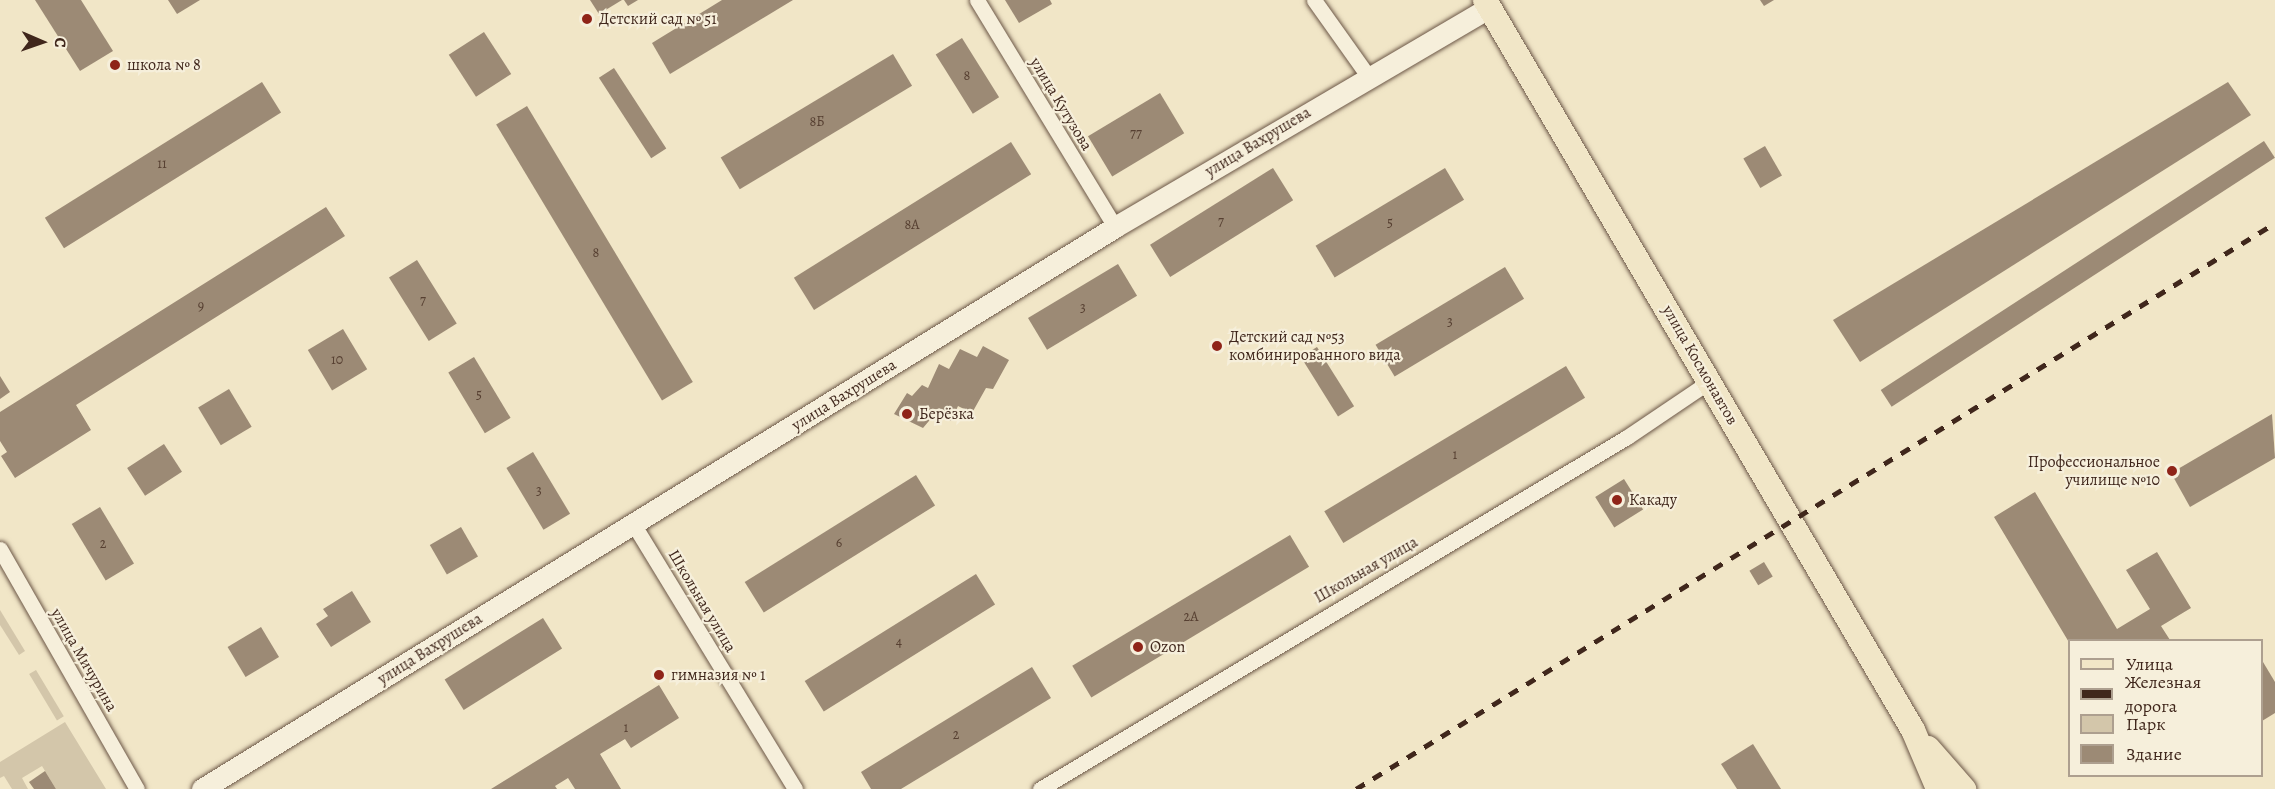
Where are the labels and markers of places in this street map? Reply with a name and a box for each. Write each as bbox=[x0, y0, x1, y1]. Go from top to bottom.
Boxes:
place label: Детский сад № 51 bbox=[599, 9, 717, 29]
marker: Детский сад № 51 bbox=[580, 12, 594, 26]
place label: школа № 8 bbox=[127, 55, 201, 75]
marker: школа № 8 bbox=[108, 58, 122, 72]
place label: Детский сад №53 комбинированного вида bbox=[1229, 327, 1401, 365]
marker: Детский сад №53 комбинированного вида bbox=[1210, 339, 1224, 353]
place label: Берёзка bbox=[919, 404, 974, 424]
marker: Берёзка bbox=[900, 407, 914, 421]
place label: Профессиональное училище №10 bbox=[2028, 452, 2160, 490]
marker: Профессиональное училище №10 bbox=[2165, 464, 2179, 478]
place label: Какаду bbox=[1629, 490, 1677, 510]
marker: Какаду bbox=[1610, 493, 1624, 507]
place label: Ozon bbox=[1150, 637, 1185, 657]
marker: Ozon bbox=[1131, 640, 1145, 654]
place label: гимназия № 1 bbox=[671, 665, 765, 685]
marker: гимназия № 1 bbox=[652, 668, 666, 682]

